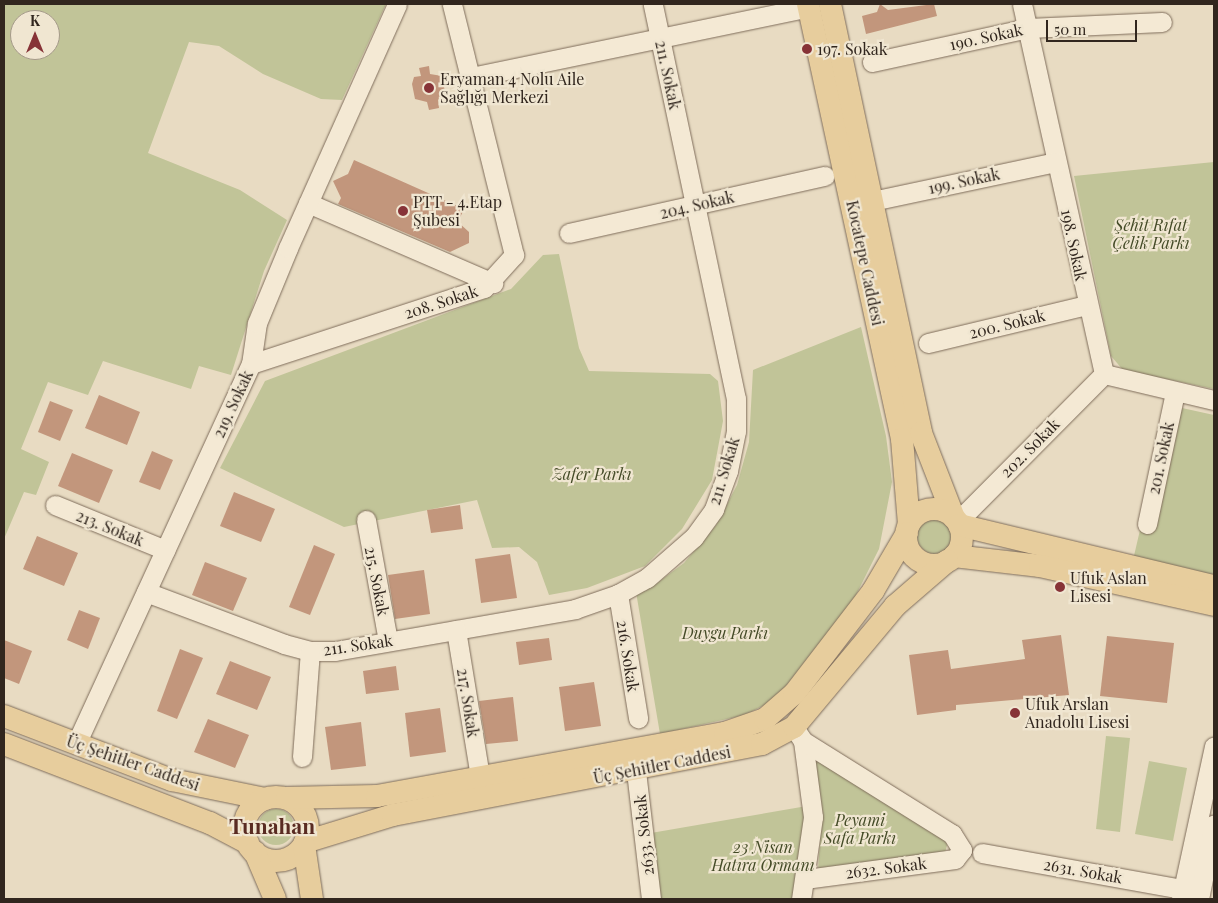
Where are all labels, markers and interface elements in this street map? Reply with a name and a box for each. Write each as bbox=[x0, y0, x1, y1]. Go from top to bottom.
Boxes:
north arrow bbox=[10, 10, 60, 60]
scale bar bbox=[1048, 10, 1139, 42]
text: K bbox=[30, 11, 40, 30]
text: 50 m bbox=[1054, 19, 1086, 39]
street label: 190. Sokak bbox=[948, 20, 1024, 54]
street label: 211. Sokak bbox=[651, 39, 685, 111]
place label: 197. Sokak bbox=[817, 39, 888, 59]
marker: 197. Sokak bbox=[801, 43, 813, 55]
place label: Eryaman 4 Nolu Aile Sağlığı Merkezi bbox=[440, 69, 585, 107]
marker: Eryaman 4 Nolu Aile Sağlığı Merkezi bbox=[422, 81, 436, 95]
street label: 199. Sokak bbox=[926, 164, 1002, 198]
street label: 204. Sokak bbox=[658, 187, 736, 223]
place label: PTT - 4.Etap Şubesi bbox=[413, 192, 503, 230]
street label: Kocatepe Caddesi bbox=[842, 199, 888, 327]
marker: PTT - 4.Etap Şubesi bbox=[397, 205, 409, 217]
street label: 198. Sokak bbox=[1057, 207, 1091, 283]
park label: Şehit Rıfat Çelik Parkı bbox=[1112, 215, 1190, 253]
street label: 208. Sokak bbox=[402, 281, 480, 323]
street label: 200. Sokak bbox=[967, 305, 1047, 343]
street label: 219. Sokak bbox=[209, 367, 257, 441]
street label: 202. Sokak bbox=[996, 414, 1064, 482]
street label: 201. Sokak bbox=[1144, 420, 1178, 496]
street label: 211. Sokak bbox=[705, 435, 743, 507]
park label: Zafer Parkı bbox=[552, 464, 632, 484]
street label: 213. Sokak bbox=[73, 506, 147, 550]
street label: 215. Sokak bbox=[361, 544, 393, 618]
place label: Ufuk Aslan Lisesi bbox=[1070, 568, 1148, 606]
marker: Ufuk Aslan Lisesi bbox=[1054, 581, 1066, 593]
street label: 216. Sokak bbox=[613, 619, 643, 693]
park label: Duygu Parkı bbox=[682, 623, 768, 643]
street label: 211. Sokak bbox=[322, 631, 394, 659]
street label: 217. Sokak bbox=[453, 667, 483, 739]
place label: Ufuk Arslan Anadolu Lisesi bbox=[1025, 694, 1130, 732]
marker: Ufuk Arslan Anadolu Lisesi bbox=[1009, 707, 1021, 719]
street label: Üç Şehitler Caddesi bbox=[64, 731, 202, 795]
street label: Üç Şehitler Caddesi bbox=[591, 742, 733, 788]
street label: 2633. Sokak bbox=[630, 794, 658, 876]
park label: Peyami Safa Parkı bbox=[824, 810, 896, 848]
district label: Tunahan bbox=[229, 812, 315, 838]
park label: 23 Nisan Hatıra Ormanı bbox=[711, 837, 815, 875]
street label: 2632. Sokak bbox=[844, 854, 928, 882]
street label: 2631. Sokak bbox=[1042, 855, 1124, 887]

